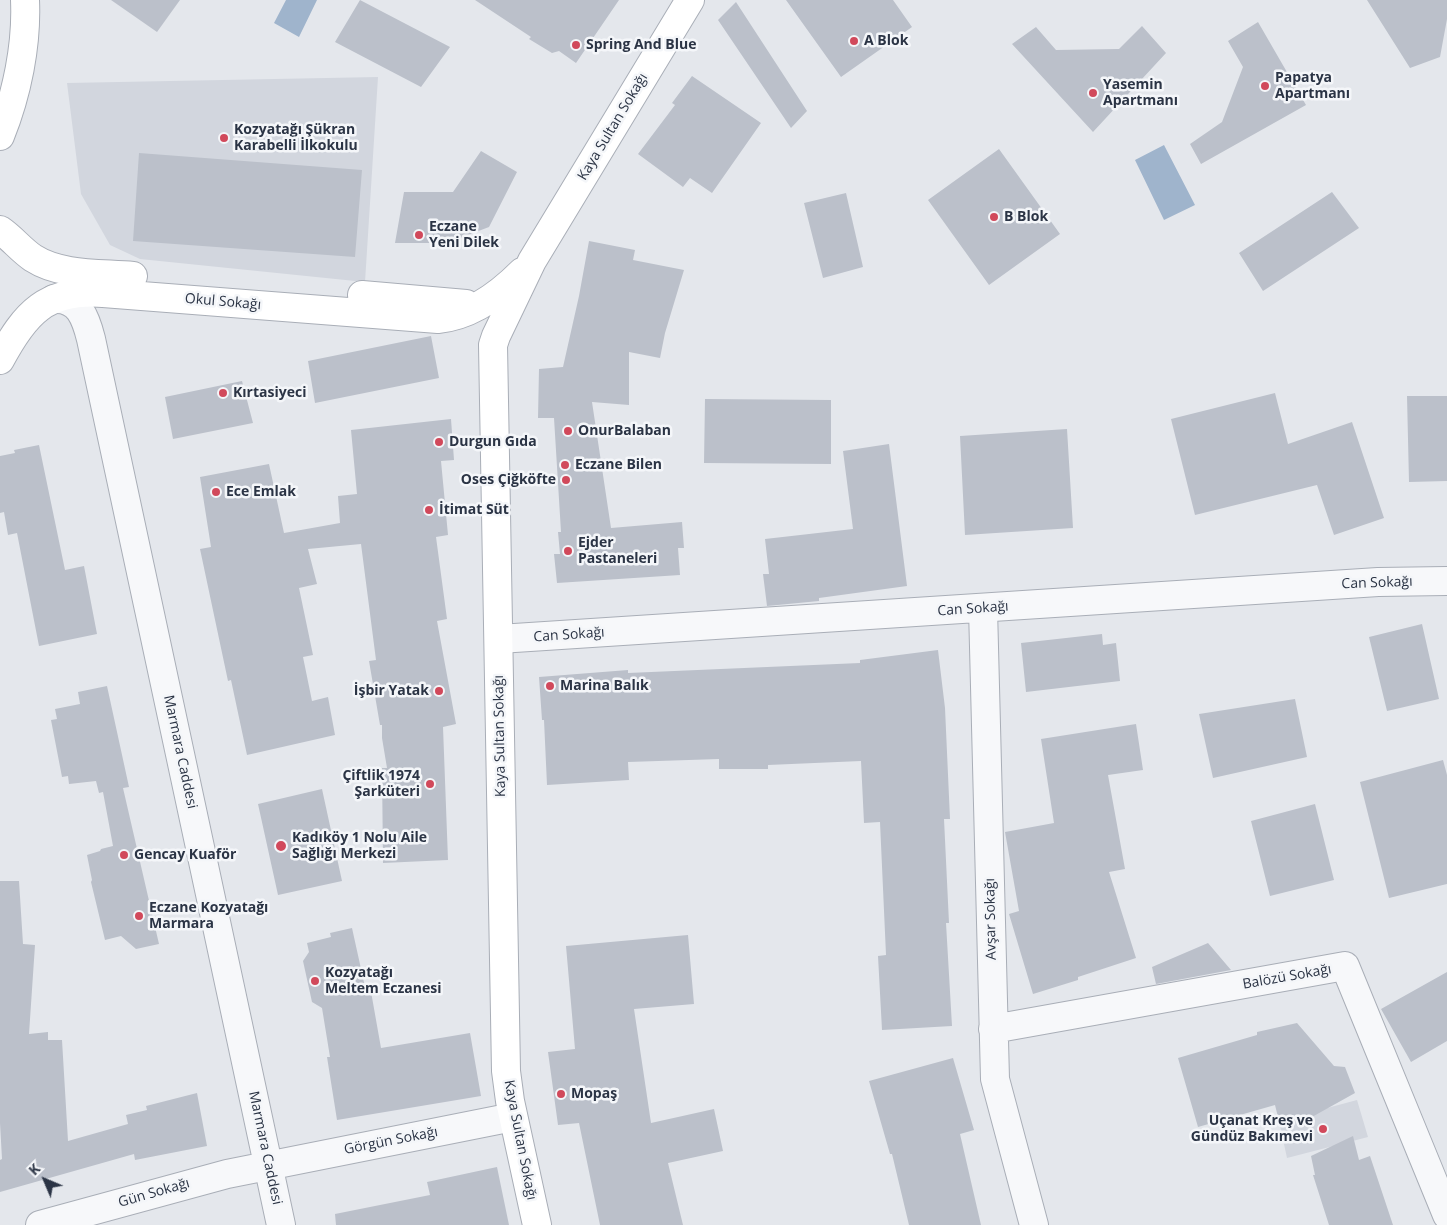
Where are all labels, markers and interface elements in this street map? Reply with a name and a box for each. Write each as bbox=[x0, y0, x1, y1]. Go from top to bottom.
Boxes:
place label: A Blok bbox=[864, 33, 908, 49]
marker: A Blok bbox=[848, 35, 860, 47]
place label: Spring And Blue bbox=[586, 37, 696, 53]
marker: Spring And Blue bbox=[570, 39, 582, 51]
street label: Kaya Sultan Sokağı bbox=[574, 70, 652, 184]
place label: Papatya Apartmanı bbox=[1275, 70, 1350, 102]
place label: Yasemin Apartmanı bbox=[1103, 77, 1178, 110]
marker: Papatya Apartmanı bbox=[1259, 80, 1271, 92]
marker: Yasemin Apartmanı bbox=[1087, 87, 1099, 99]
place label: Kozyatağı Şükran Karabelli İlkokulu bbox=[234, 122, 358, 154]
marker: Kozyatağı Şükran Karabelli İlkokulu bbox=[218, 132, 230, 144]
place label: B Blok bbox=[1004, 209, 1048, 225]
marker: B Blok bbox=[988, 211, 1000, 223]
place label: Eczane Yeni Dilek bbox=[429, 219, 499, 252]
marker: Eczane Yeni Dilek bbox=[413, 229, 425, 241]
street label: Okul Sokağı bbox=[184, 290, 262, 314]
place label: Kırtasiyeci bbox=[233, 385, 306, 401]
marker: Kırtasiyeci bbox=[217, 387, 229, 399]
place label: OnurBalaban bbox=[578, 423, 671, 439]
marker: OnurBalaban bbox=[562, 425, 574, 437]
place label: Durgun Gıda bbox=[449, 434, 537, 450]
marker: Durgun Gıda bbox=[433, 436, 445, 448]
place label: Eczane Bilen bbox=[575, 457, 662, 473]
marker: Eczane Bilen bbox=[559, 459, 571, 471]
place label: Oses Çiğköfte bbox=[461, 472, 556, 488]
marker: Oses Çiğköfte bbox=[560, 474, 572, 486]
place label: Ece Emlak bbox=[226, 484, 296, 500]
marker: Ece Emlak bbox=[210, 486, 222, 498]
place label: İtimat Süt bbox=[439, 502, 509, 518]
marker: İtimat Süt bbox=[423, 504, 435, 516]
place label: Ejder Pastaneleri bbox=[578, 535, 657, 568]
marker: Ejder Pastaneleri bbox=[562, 545, 574, 557]
street label: Can Sokağı bbox=[1341, 573, 1413, 593]
street label: Can Sokağı bbox=[937, 598, 1009, 620]
street label: Can Sokağı bbox=[533, 624, 605, 646]
street label: Kaya Sultan Sokağı bbox=[491, 675, 509, 797]
place label: Marina Balık bbox=[560, 678, 649, 694]
marker: Marina Balık bbox=[544, 680, 556, 692]
place label: İşbir Yatak bbox=[354, 683, 429, 699]
marker: İşbir Yatak bbox=[433, 685, 445, 697]
street label: Marmara Caddesi bbox=[160, 694, 200, 810]
place label: Çiftlik 1974 Şarküteri bbox=[342, 768, 420, 800]
marker: Çiftlik 1974 Şarküteri bbox=[424, 778, 436, 790]
place label: Kadıköy 1 Nolu Aile Sağlığı Merkezi bbox=[292, 830, 427, 862]
marker: Kadıköy 1 Nolu Aile Sağlığı Merkezi bbox=[274, 839, 288, 853]
place label: Gencay Kuaför bbox=[134, 847, 236, 863]
marker: Gencay Kuaför bbox=[118, 849, 130, 861]
street label: Avşar Sokağı bbox=[982, 878, 1000, 960]
place label: Eczane Kozyatağı Marmara bbox=[149, 900, 268, 932]
marker: Eczane Kozyatağı Marmara bbox=[133, 910, 145, 922]
street label: Balözü Sokağı bbox=[1241, 961, 1333, 993]
place label: Kozyatağı Meltem Eczanesi bbox=[325, 965, 442, 998]
marker: Kozyatağı Meltem Eczanesi bbox=[309, 975, 321, 987]
street label: Kaya Sultan Sokağı bbox=[500, 1079, 540, 1201]
place label: Mopaş bbox=[571, 1086, 617, 1102]
marker: Mopaş bbox=[555, 1088, 567, 1100]
street label: Marmara Caddesi bbox=[245, 1090, 285, 1206]
place label: Uçanat Kreş ve Gündüz Bakımevi bbox=[1191, 1113, 1313, 1146]
marker: Uçanat Kreş ve Gündüz Bakımevi bbox=[1317, 1123, 1329, 1135]
street label: Görgün Sokağı bbox=[343, 1124, 439, 1158]
north arrow bbox=[20, 1155, 70, 1205]
text: K bbox=[24, 1159, 44, 1179]
street label: Gün Sokağı bbox=[116, 1175, 192, 1211]

